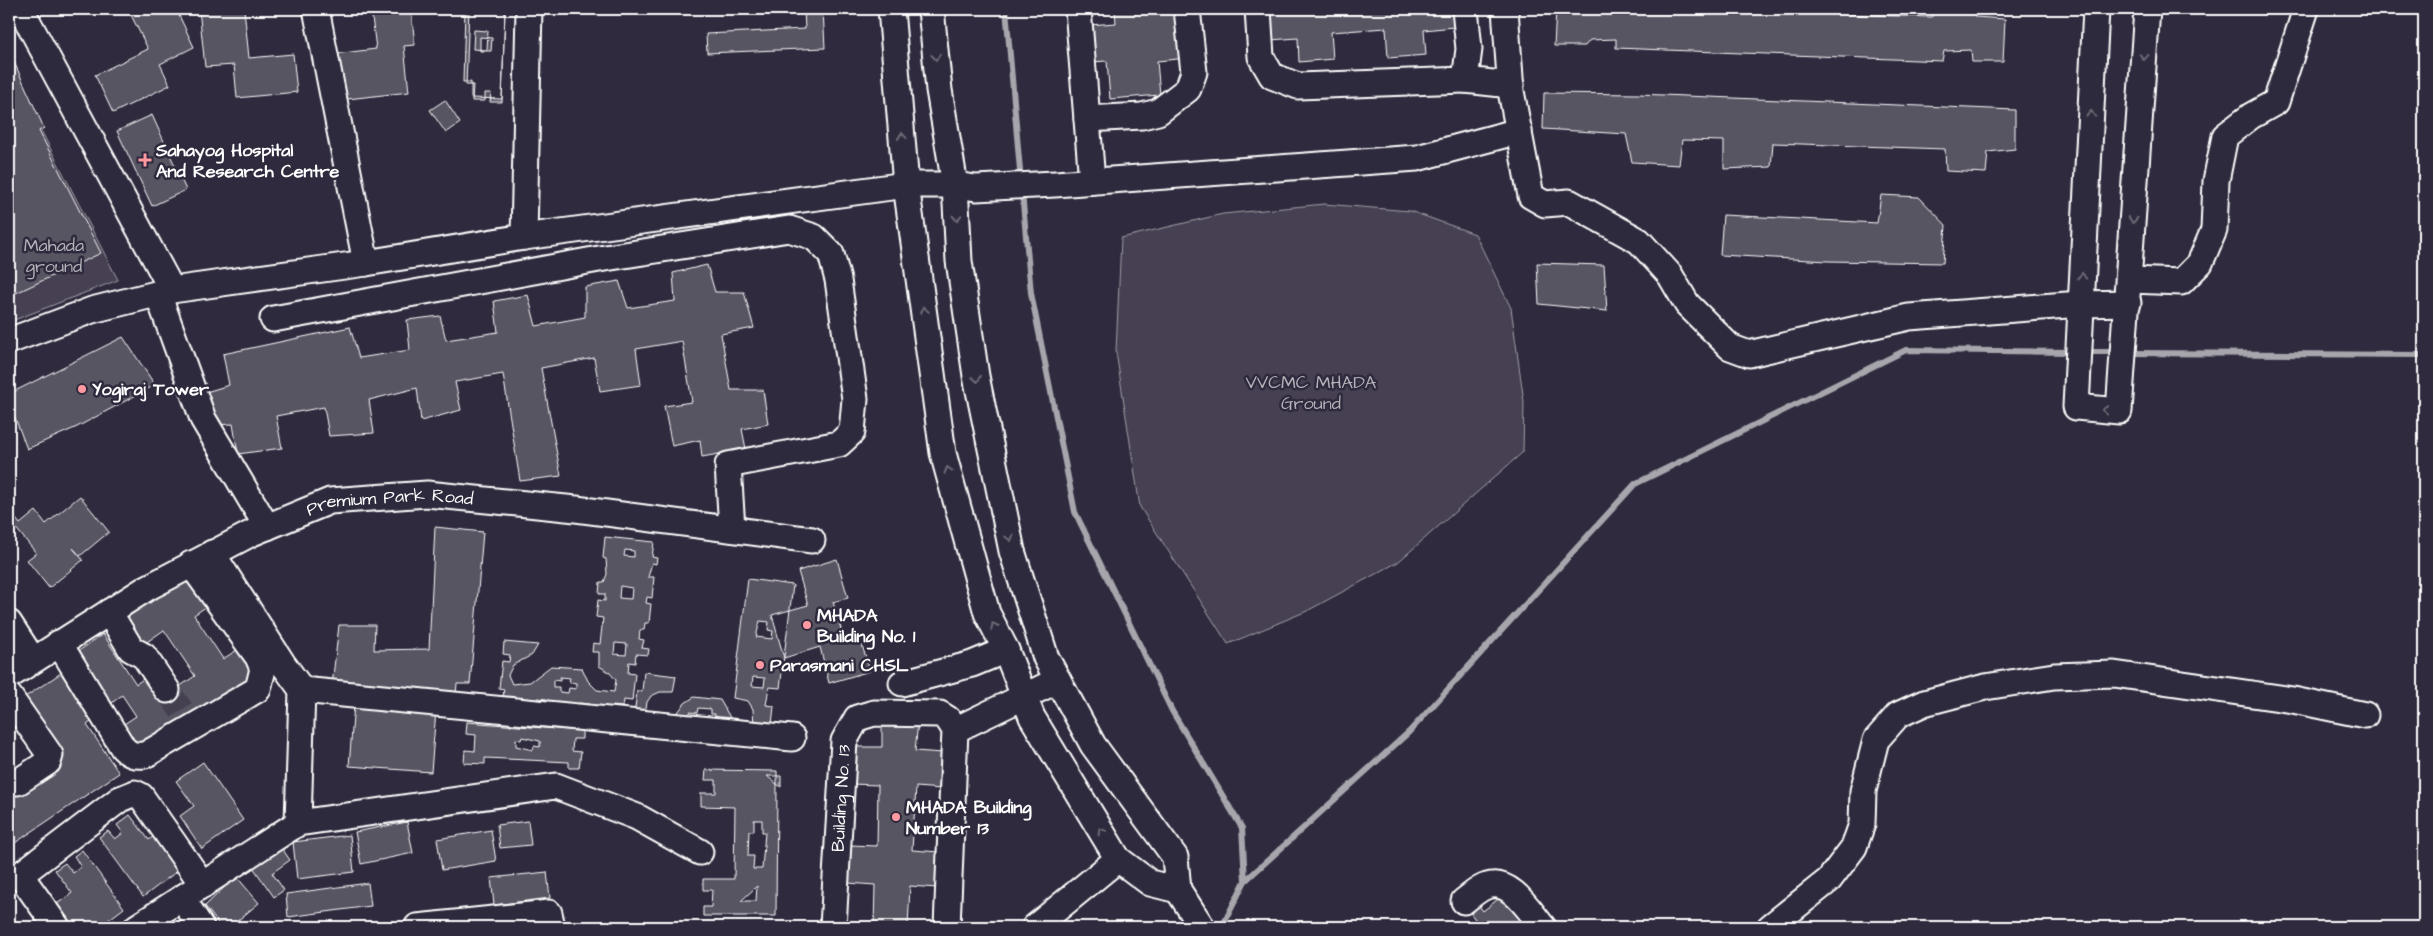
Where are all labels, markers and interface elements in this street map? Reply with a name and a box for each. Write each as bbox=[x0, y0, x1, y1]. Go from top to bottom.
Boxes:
one-way arrow bbox=[930, 54, 941, 62]
one-way arrow bbox=[2138, 54, 2149, 62]
one-way arrow bbox=[2085, 109, 2096, 117]
one-way arrow bbox=[896, 132, 907, 140]
place label: Sahayog Hospital And Research Centre bbox=[155, 138, 340, 184]
marker: Sahayog Hospital And Research Centre bbox=[138, 153, 152, 167]
one-way arrow bbox=[951, 214, 962, 222]
one-way arrow bbox=[2128, 216, 2139, 224]
park label: Mahada ground bbox=[24, 233, 84, 280]
one-way arrow bbox=[2077, 272, 2088, 280]
one-way arrow bbox=[919, 305, 930, 313]
park label: VVCMC MHADA Ground bbox=[1246, 370, 1377, 416]
one-way arrow bbox=[972, 375, 982, 384]
place label: Yogiraj Tower bbox=[92, 377, 209, 403]
marker: Yogiraj Tower bbox=[76, 383, 88, 395]
one-way arrow bbox=[2100, 405, 2108, 416]
one-way arrow bbox=[944, 467, 954, 475]
street label: Premium Park Road bbox=[302, 481, 475, 522]
one-way arrow bbox=[1004, 534, 1014, 543]
place label: MHADA Building No. 1 bbox=[817, 603, 916, 650]
marker: MHADA Building No. 1 bbox=[801, 619, 813, 631]
one-way arrow bbox=[990, 622, 1000, 631]
place label: Parasmani CHSL bbox=[770, 653, 909, 678]
marker: Parasmani CHSL bbox=[754, 659, 766, 671]
street label: Building No. 13 bbox=[825, 744, 856, 853]
place label: MHADA Building Number 13 bbox=[906, 795, 1032, 841]
marker: MHADA Building Number 13 bbox=[890, 811, 902, 823]
one-way arrow bbox=[1098, 828, 1108, 837]

